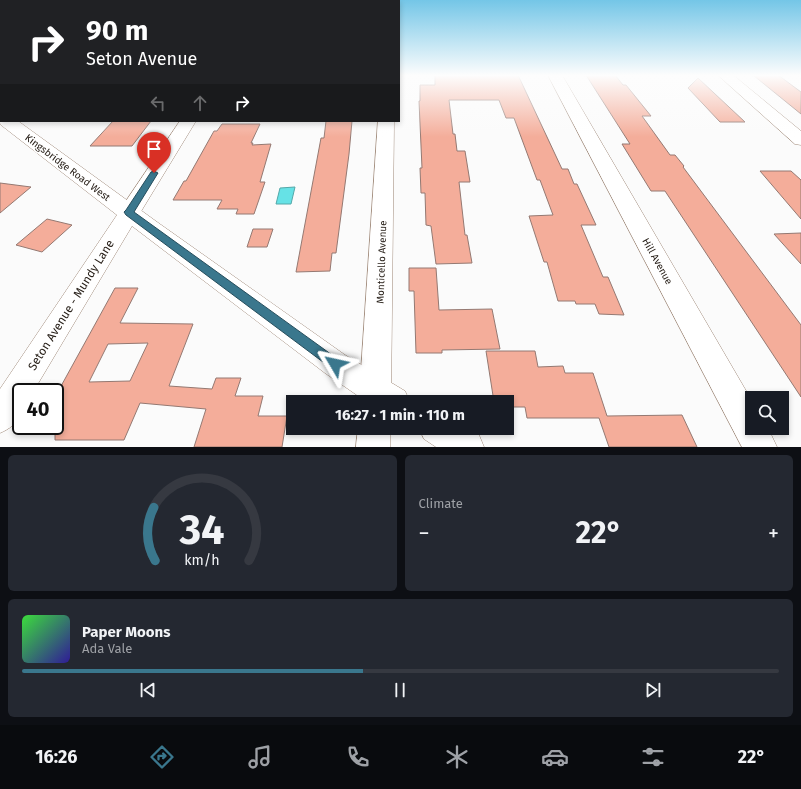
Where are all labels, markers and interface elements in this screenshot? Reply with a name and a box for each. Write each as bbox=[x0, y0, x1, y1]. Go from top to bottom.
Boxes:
text: 90 m bbox=[86, 14, 148, 47]
icon: right bbox=[20, 16, 72, 68]
text: Seton Avenue bbox=[86, 48, 197, 70]
icon: left bbox=[147, 92, 169, 114]
icon: ahead bbox=[189, 92, 211, 114]
icon: right bbox=[231, 92, 253, 114]
street label: Kingsbridge Road West bbox=[22, 132, 113, 204]
pin bbox=[137, 132, 171, 173]
icon: arrive bbox=[143, 138, 165, 160]
street label: Monticello Avenue bbox=[375, 220, 389, 304]
street label: Hill Avenue bbox=[639, 236, 675, 287]
street label: Seton Avenue - Mundy Lane bbox=[25, 237, 117, 373]
position arrow bbox=[314, 343, 356, 385]
speed limit sign: 40 bbox=[12, 383, 64, 435]
map controls bbox=[745, 391, 789, 435]
button: search bbox=[745, 391, 789, 435]
text: 16:27 · 1 min · 110 m bbox=[335, 406, 465, 424]
text: Climate bbox=[419, 496, 463, 511]
text: 34 bbox=[179, 505, 225, 555]
text: 22° bbox=[575, 515, 622, 551]
text: − bbox=[419, 520, 430, 547]
text: + bbox=[768, 520, 779, 547]
text: km/h bbox=[185, 552, 220, 569]
text: Paper Moons bbox=[82, 623, 170, 641]
text: Ada Vale bbox=[82, 641, 132, 656]
icon: previous bbox=[137, 679, 159, 701]
icon: pause bbox=[389, 679, 411, 701]
icon: next bbox=[642, 679, 664, 701]
icon: directions bbox=[148, 743, 176, 771]
icon: music bbox=[246, 743, 274, 771]
icon: phone bbox=[344, 743, 372, 771]
icon: climate bbox=[443, 743, 471, 771]
icon: car bbox=[541, 743, 569, 771]
icon: filters bbox=[639, 743, 667, 771]
text: 16:26 bbox=[35, 746, 77, 768]
text: 22° bbox=[738, 746, 766, 768]

